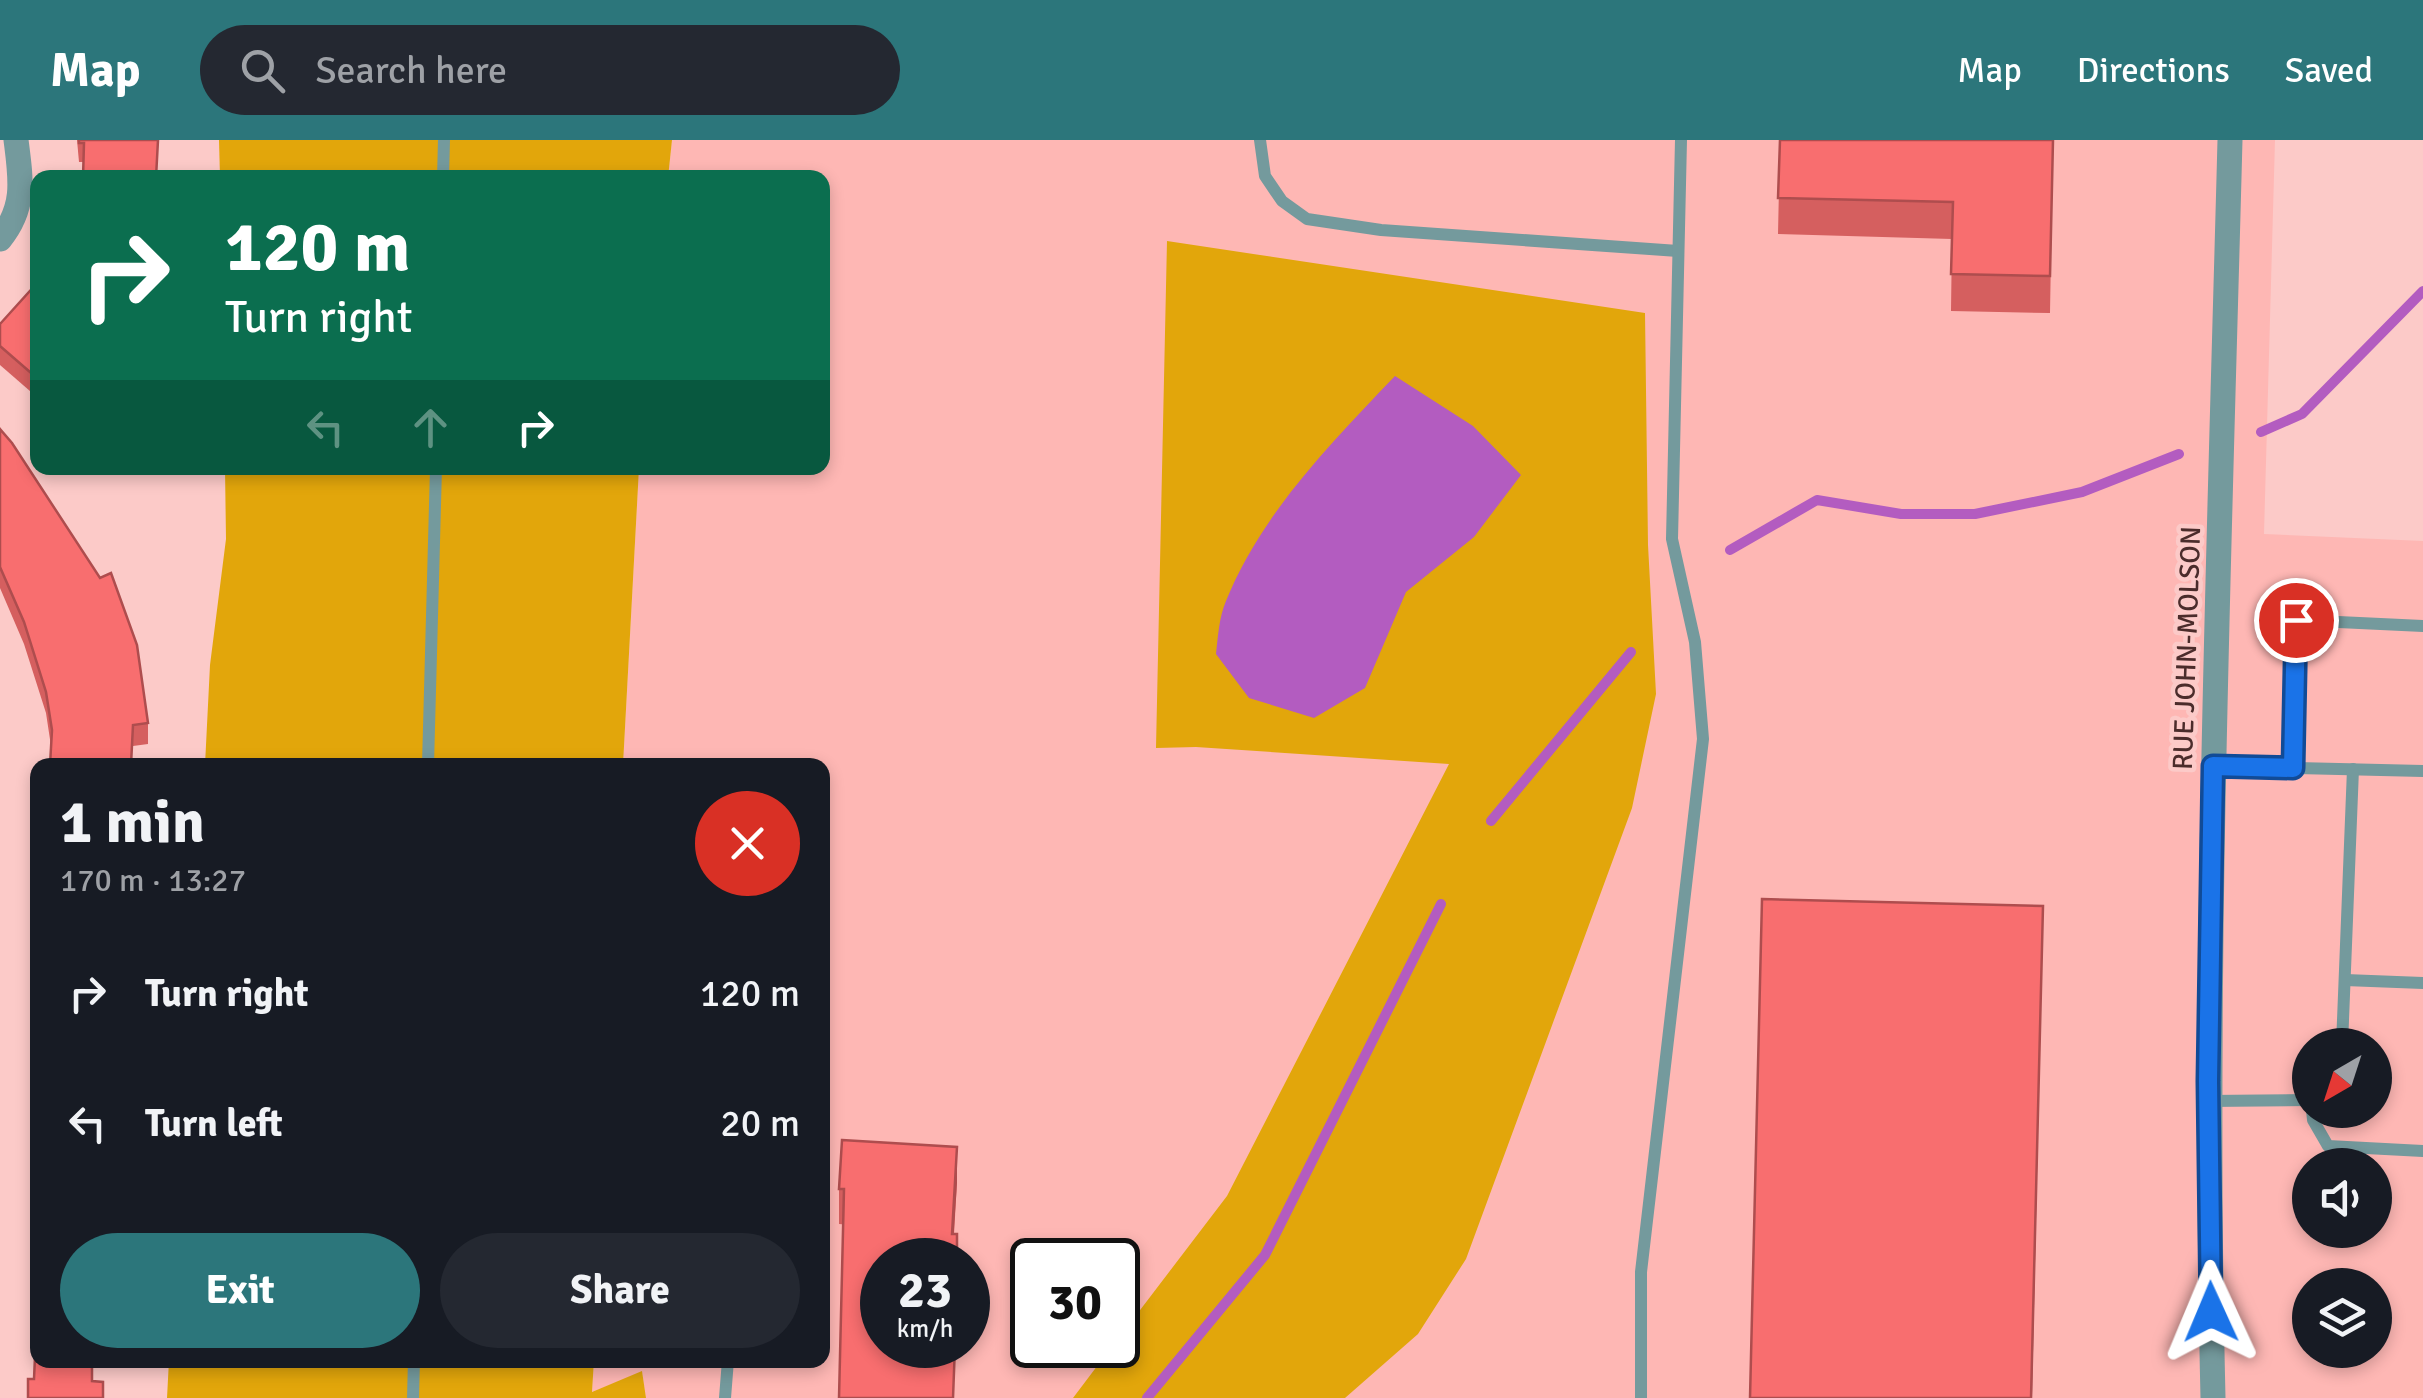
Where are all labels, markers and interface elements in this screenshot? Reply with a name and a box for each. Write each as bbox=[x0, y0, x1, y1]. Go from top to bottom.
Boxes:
search box bbox=[200, 25, 900, 115]
text: Map bbox=[50, 41, 140, 100]
icon: search bbox=[235, 43, 290, 98]
text: Search here bbox=[315, 47, 507, 94]
text: Map bbox=[1957, 49, 2022, 92]
text: Directions bbox=[2077, 49, 2230, 92]
text: Saved bbox=[2285, 49, 2373, 92]
text: 120 m bbox=[225, 204, 410, 290]
icon: right bbox=[60, 210, 190, 340]
text: Turn right bbox=[225, 290, 413, 345]
icon: left bbox=[298, 400, 353, 455]
icon: ahead bbox=[403, 400, 458, 455]
icon: right bbox=[508, 400, 563, 455]
street label: RUE JOHN-MOLSON bbox=[2166, 526, 2208, 770]
pin bbox=[2254, 578, 2339, 663]
icon: arrive bbox=[2269, 593, 2324, 648]
text: 1 min bbox=[60, 786, 205, 860]
button: close bbox=[695, 791, 800, 896]
text: 170 m · 13:27 bbox=[60, 861, 246, 900]
icon: right bbox=[60, 966, 115, 1021]
text: Turn right bbox=[145, 970, 309, 1017]
text: 120 m bbox=[700, 970, 800, 1017]
north arrow bbox=[2292, 1028, 2392, 1128]
map controls bbox=[2292, 1028, 2392, 1368]
icon: left bbox=[60, 1096, 115, 1151]
text: Turn left bbox=[145, 1100, 283, 1147]
text: 20 m bbox=[720, 1100, 800, 1147]
button: sound bbox=[2292, 1148, 2392, 1248]
button: Exit bbox=[60, 1233, 420, 1348]
button: Share bbox=[440, 1233, 800, 1348]
speed limit sign: 30 bbox=[1010, 1238, 1140, 1368]
text: 23 bbox=[898, 1260, 952, 1322]
position arrow bbox=[2159, 1260, 2263, 1364]
button: layers bbox=[2292, 1268, 2392, 1368]
text: km/h bbox=[897, 1313, 953, 1344]

